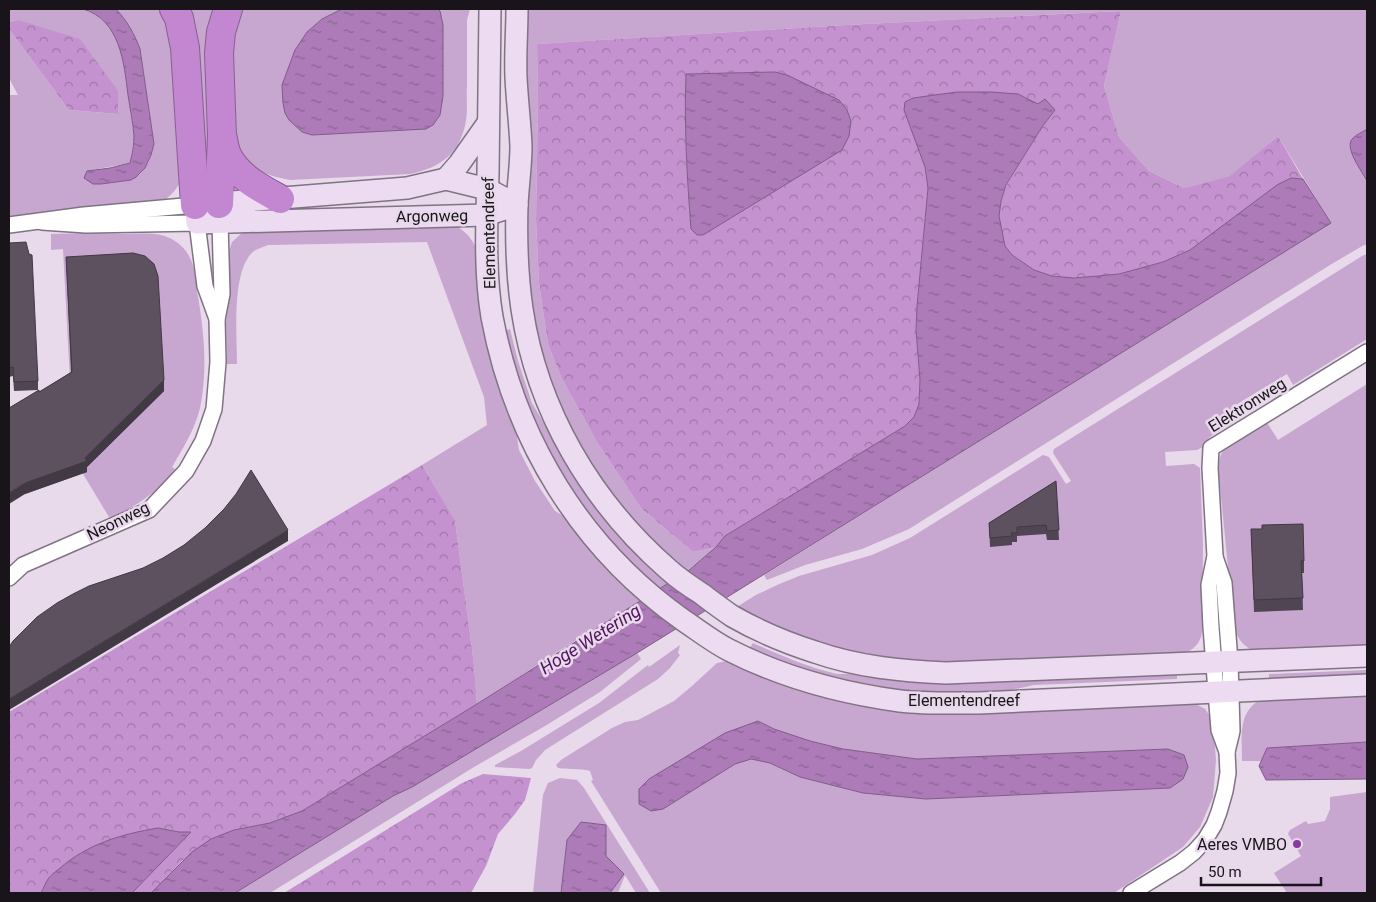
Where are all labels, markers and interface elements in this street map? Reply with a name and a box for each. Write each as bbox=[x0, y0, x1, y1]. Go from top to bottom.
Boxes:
street label: Elementendreef bbox=[479, 176, 499, 289]
street label: Argonweg bbox=[396, 206, 468, 226]
street label: Elektronweg bbox=[1205, 374, 1289, 436]
street label: Neonweg bbox=[84, 498, 152, 544]
water label: Hoge Wetering bbox=[536, 600, 644, 678]
street label: Elementendreef bbox=[908, 691, 1021, 710]
place label: Aeres VMBO bbox=[1197, 835, 1287, 854]
marker: Aeres VMBO bbox=[1291, 838, 1303, 850]
scale bar bbox=[1201, 854, 1321, 886]
text: 50 m bbox=[1208, 863, 1242, 881]

